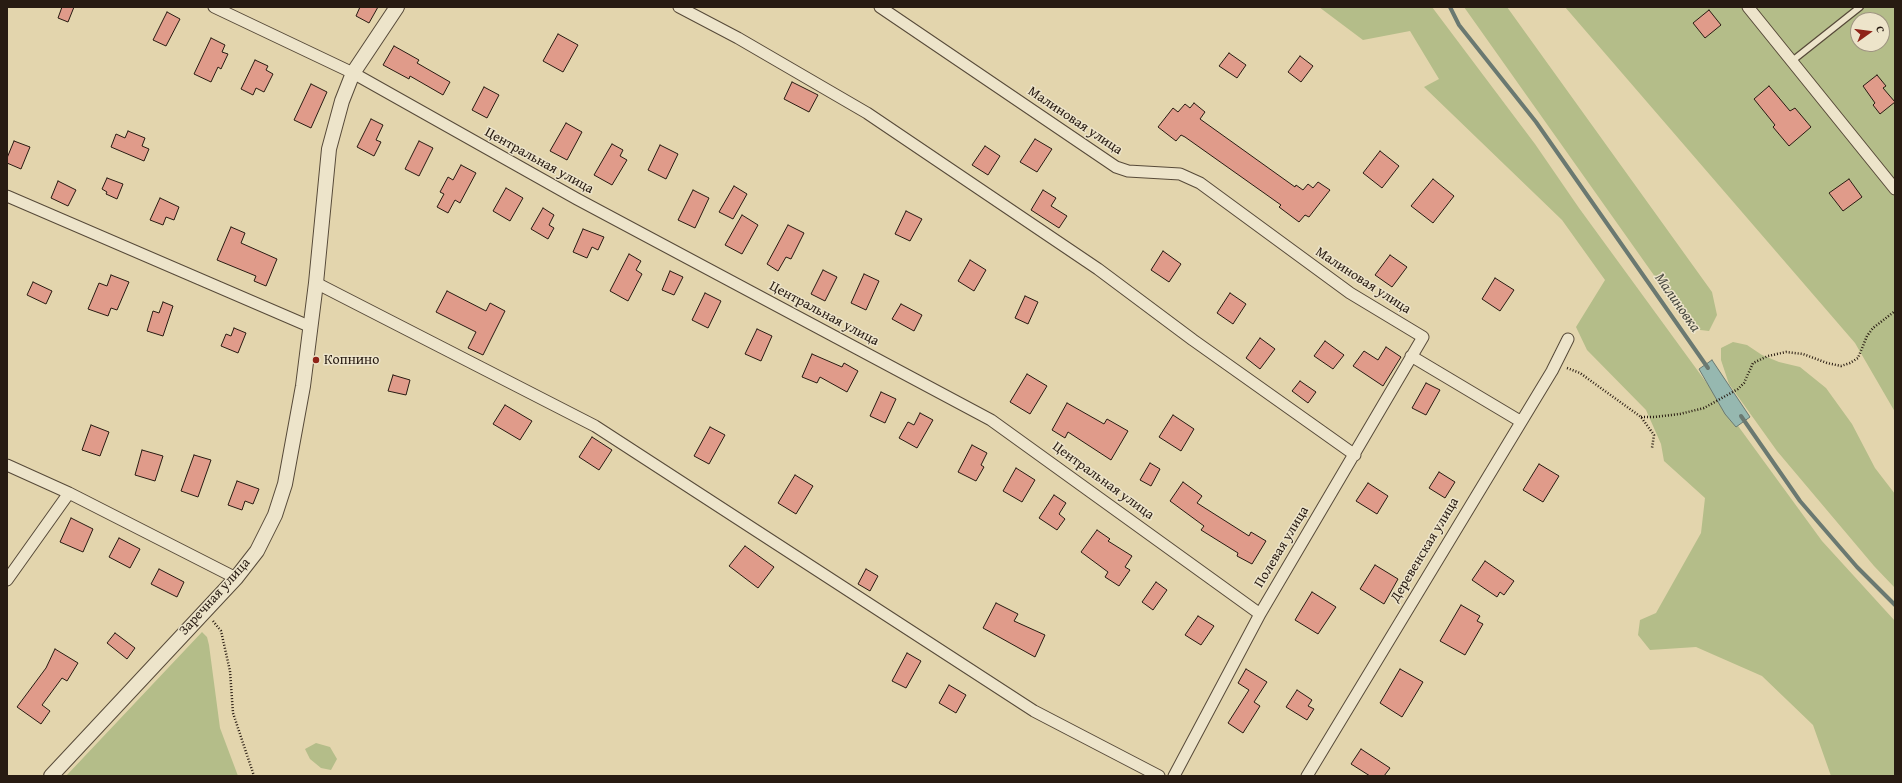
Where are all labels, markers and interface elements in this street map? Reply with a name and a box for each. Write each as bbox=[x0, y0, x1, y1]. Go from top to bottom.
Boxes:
north arrow bbox=[1850, 12, 1890, 52]
text: С bbox=[1872, 24, 1889, 34]
street label: Малиновая улица bbox=[1025, 83, 1125, 159]
street label: Центральная улица bbox=[482, 124, 596, 198]
street label: Малиновая улица bbox=[1312, 244, 1414, 318]
water label: Малиновка bbox=[1650, 270, 1704, 336]
street label: Центральная улица bbox=[766, 278, 882, 350]
place label: Копнино bbox=[324, 352, 379, 368]
marker: Копнино bbox=[311, 355, 321, 365]
street label: Центральная улица bbox=[1049, 438, 1157, 524]
street label: Деревенская улица bbox=[1387, 495, 1463, 605]
street label: Полевая улица bbox=[1251, 503, 1313, 591]
street label: Заречная улица bbox=[176, 555, 254, 639]

